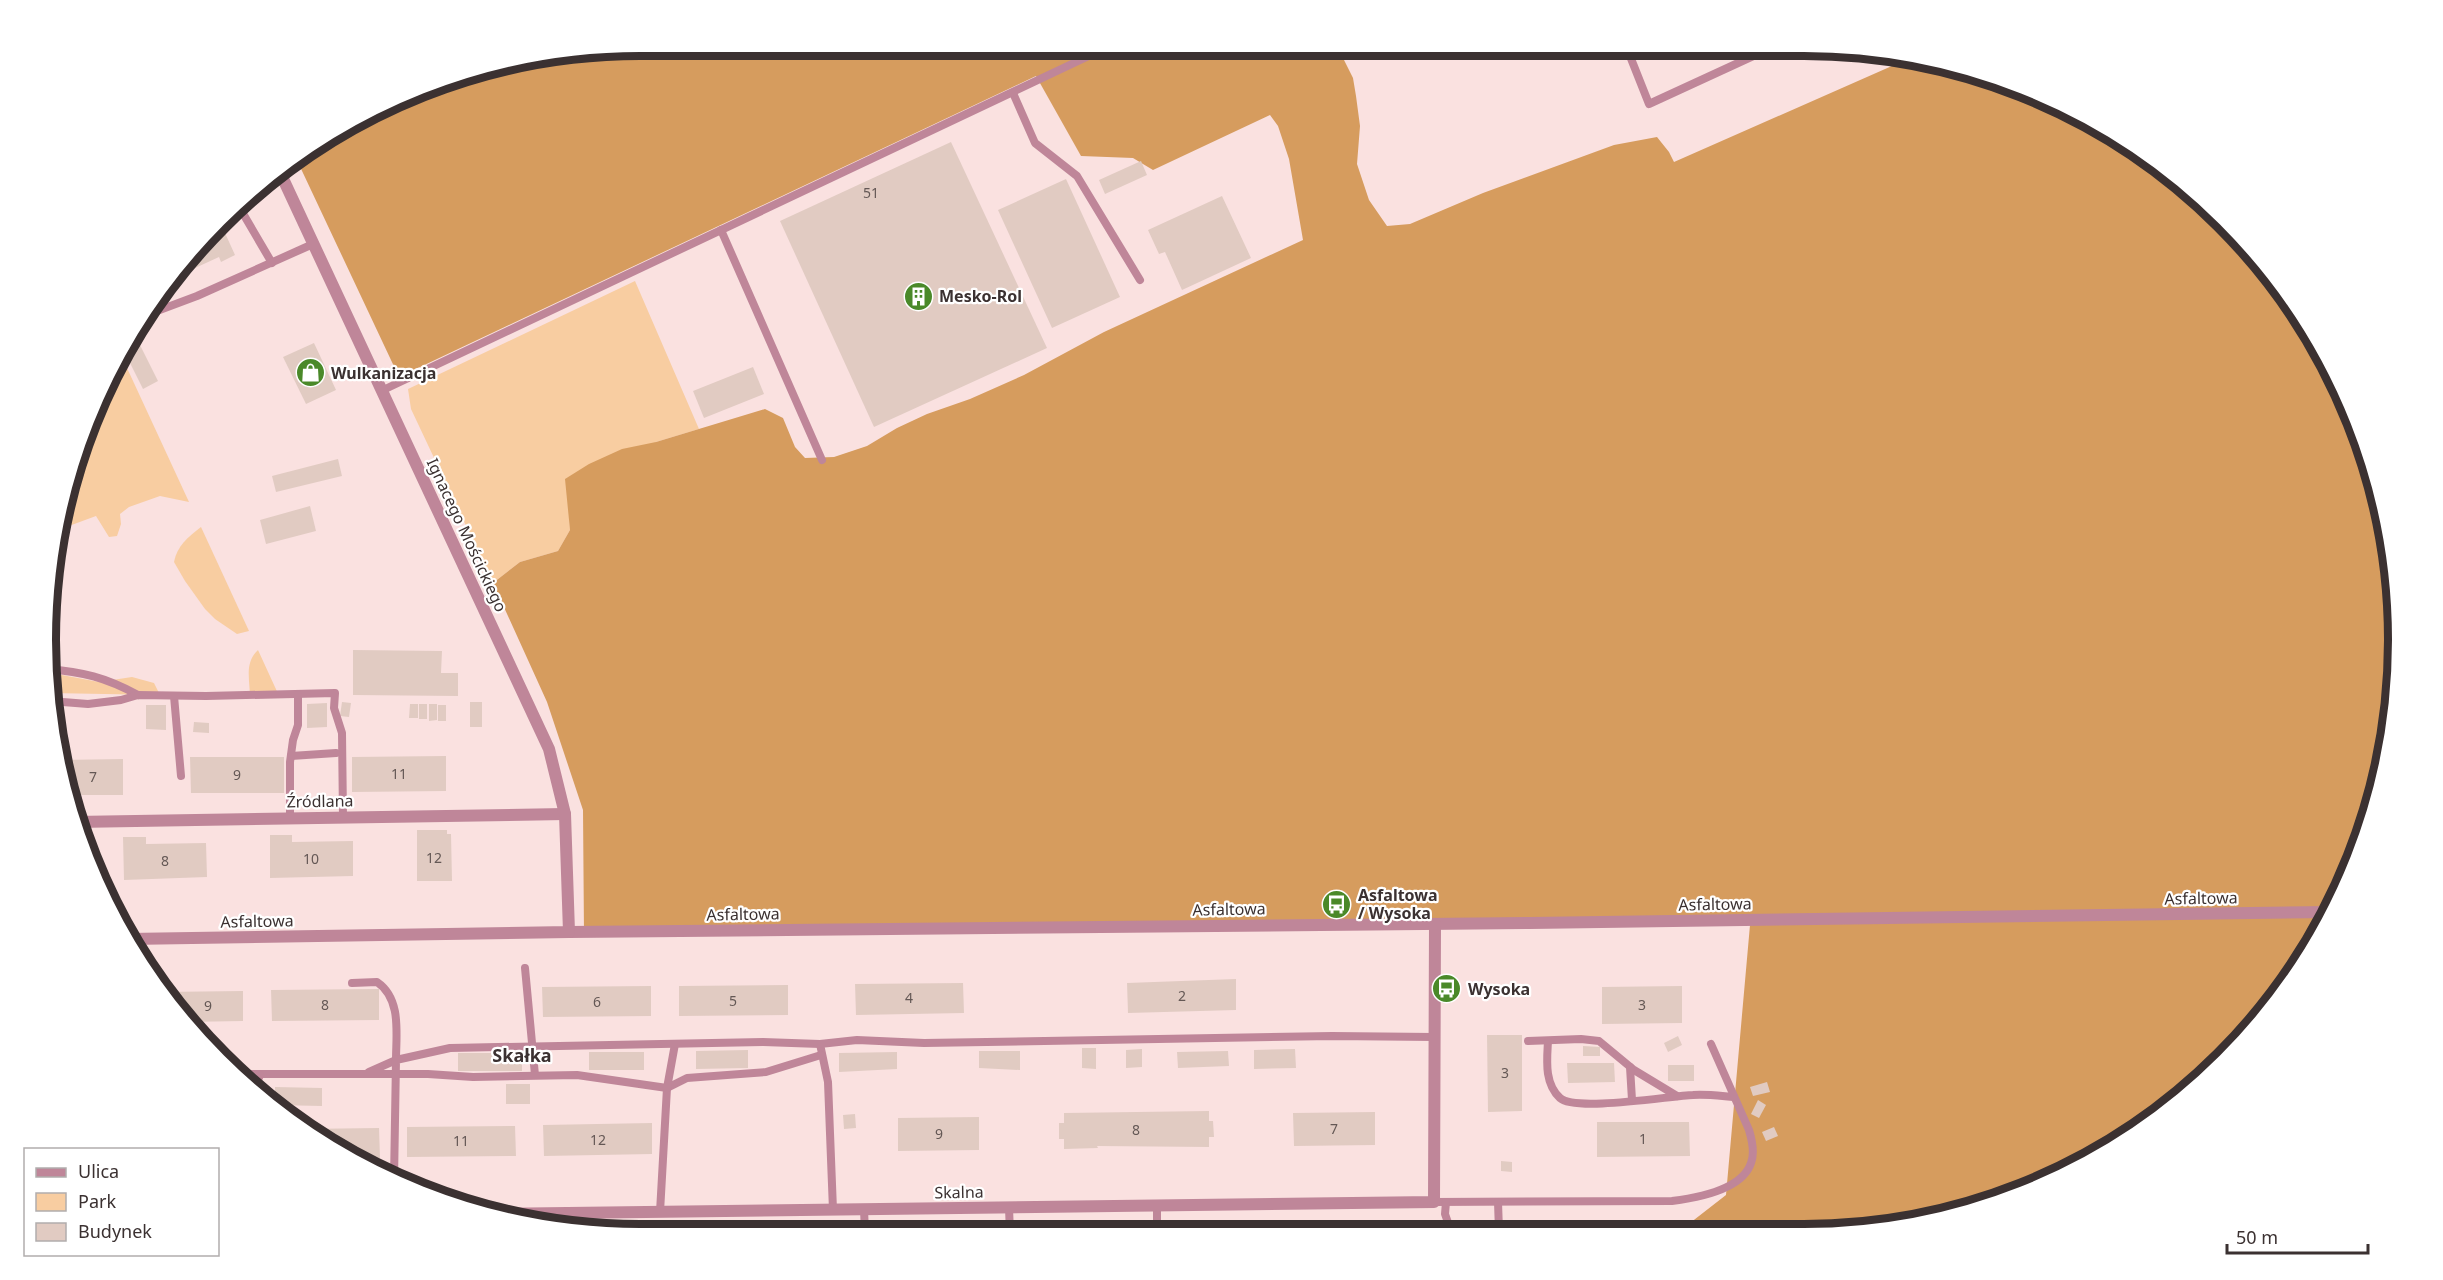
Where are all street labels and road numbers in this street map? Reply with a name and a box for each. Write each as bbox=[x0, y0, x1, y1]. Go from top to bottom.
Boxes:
street label: Ignacego Mościckiego bbox=[422, 455, 512, 615]
street label: Źródlana bbox=[286, 789, 354, 813]
street label: Asfaltowa bbox=[2164, 886, 2238, 910]
street label: Asfaltowa bbox=[1678, 892, 1752, 916]
street label: Asfaltowa bbox=[1192, 897, 1266, 921]
street label: Asfaltowa bbox=[706, 902, 780, 926]
street label: Asfaltowa bbox=[220, 909, 294, 933]
street label: Skalna bbox=[934, 1181, 984, 1203]

